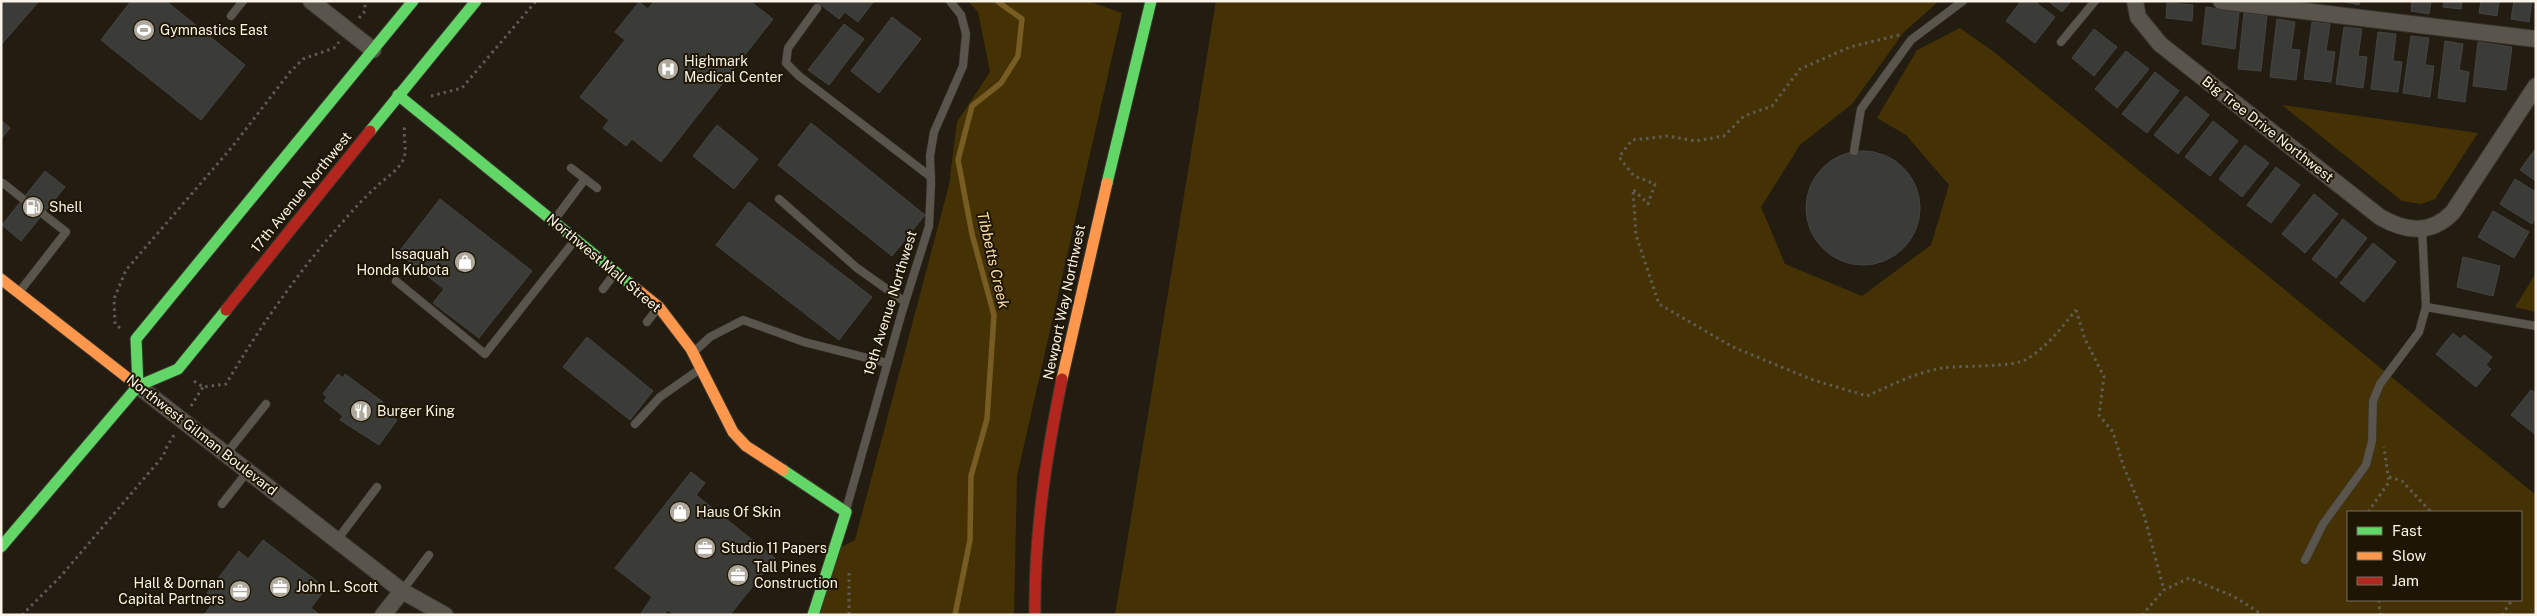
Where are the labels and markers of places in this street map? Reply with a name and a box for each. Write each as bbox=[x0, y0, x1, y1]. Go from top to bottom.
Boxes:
sports icon: Gymnastics East bbox=[132, 18, 156, 42]
place label: Gymnastics East bbox=[160, 22, 268, 38]
place label: Highmark Medical Center bbox=[684, 53, 783, 85]
hospital icon: Highmark Medical Center bbox=[656, 57, 680, 81]
fuel station icon: Shell bbox=[21, 195, 45, 219]
place label: Shell bbox=[49, 199, 83, 215]
place label: Issaquah Honda Kubota bbox=[356, 246, 449, 278]
shop icon: Issaquah Honda Kubota bbox=[453, 250, 477, 274]
restaurant icon: Burger King bbox=[349, 399, 373, 423]
place label: Burger King bbox=[377, 403, 455, 419]
shop icon: Haus Of Skin bbox=[668, 500, 692, 524]
place label: Haus Of Skin bbox=[696, 504, 781, 520]
office icon: Studio 11 Papers bbox=[693, 536, 717, 560]
place label: Studio 11 Papers bbox=[721, 540, 827, 556]
place label: Tall Pines Construction bbox=[754, 559, 838, 591]
office icon: Tall Pines Construction bbox=[726, 563, 750, 587]
place label: Hall & Dornan Capital Partners bbox=[118, 575, 224, 607]
office icon: John L. Scott bbox=[268, 575, 292, 599]
office icon: Hall & Dornan Capital Partners bbox=[228, 579, 252, 603]
place label: John L. Scott bbox=[296, 579, 378, 595]

